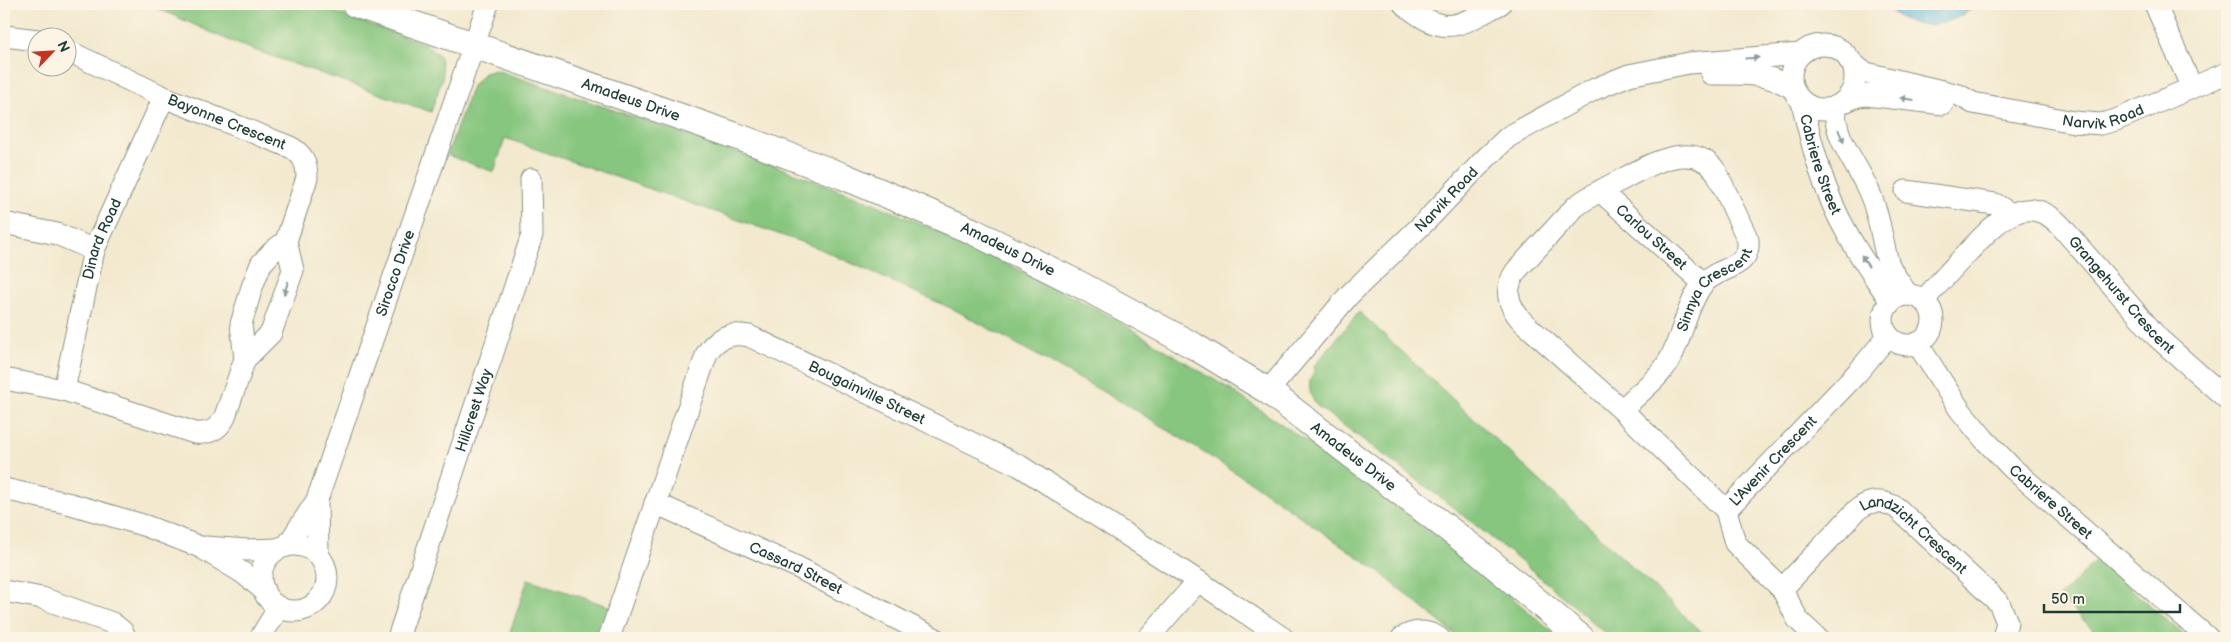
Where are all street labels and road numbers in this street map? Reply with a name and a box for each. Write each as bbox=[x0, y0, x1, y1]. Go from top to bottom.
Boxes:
street label: Amadeus Drive bbox=[579, 74, 682, 126]
street label: Bayonne Crescent bbox=[165, 90, 289, 155]
street label: Narvik Road bbox=[2061, 100, 2147, 134]
street label: Cabriere Street bbox=[1795, 112, 1845, 218]
street label: Narvik Road bbox=[1411, 163, 1482, 237]
street label: Dinard Road bbox=[79, 196, 126, 281]
street label: Carlou Street bbox=[1611, 200, 1691, 275]
street label: Amadeus Drive bbox=[958, 218, 1058, 281]
street label: Sirocco Drive bbox=[372, 227, 419, 319]
street label: Grangehurst Crescent bbox=[2064, 232, 2179, 358]
street label: Sinnya Crescent bbox=[1673, 246, 1758, 334]
street label: Bougainville Street bbox=[805, 357, 929, 429]
street label: Hillcrest Way bbox=[452, 366, 497, 455]
street label: L'Avenir Crescent bbox=[1726, 412, 1821, 511]
street label: Amadeus Drive bbox=[1307, 418, 1400, 496]
street label: Cabriere Street bbox=[2005, 461, 2097, 544]
street label: Landzicht Crescent bbox=[1856, 493, 1971, 579]
street label: Cassard Street bbox=[746, 538, 846, 599]

